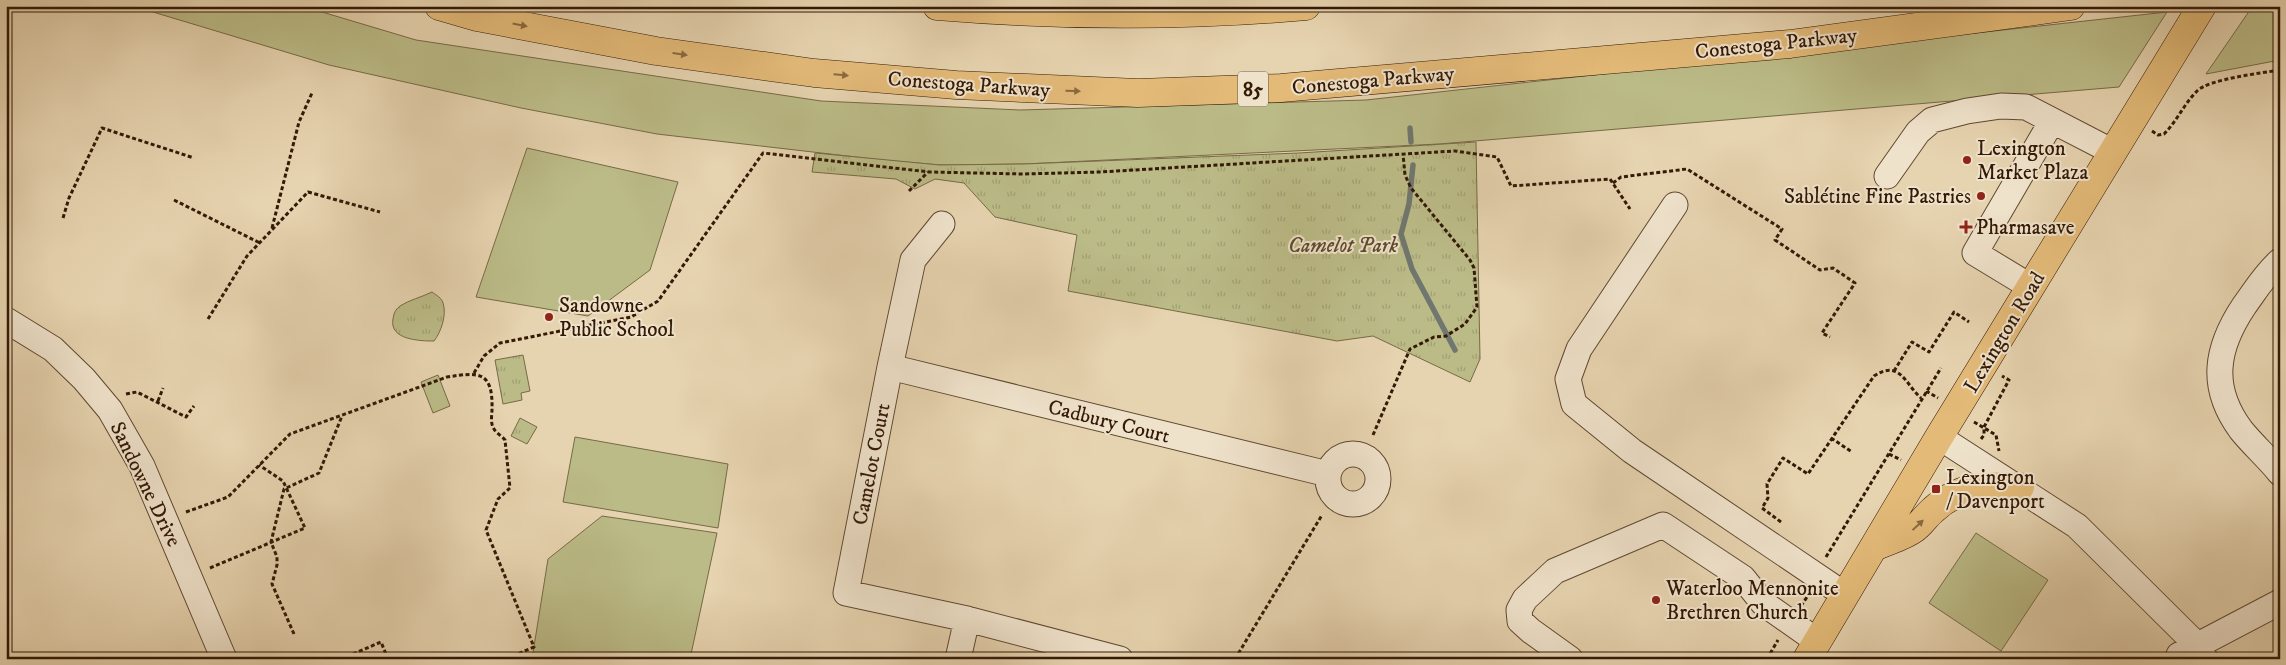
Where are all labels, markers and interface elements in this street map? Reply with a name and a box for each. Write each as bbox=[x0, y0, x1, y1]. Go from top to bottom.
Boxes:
one-way arrow bbox=[513, 22, 529, 30]
street label: Conestoga Parkway bbox=[1694, 22, 1859, 65]
one-way arrow bbox=[672, 50, 688, 58]
street label: Conestoga Parkway bbox=[1291, 61, 1456, 101]
street label: Conestoga Parkway bbox=[887, 66, 1052, 104]
one-way arrow bbox=[833, 72, 849, 80]
road number: 85 bbox=[1238, 72, 1268, 106]
one-way arrow bbox=[1065, 87, 1081, 95]
place label: Lexington Market Plaza bbox=[1977, 136, 2088, 186]
marker: Lexington Market Plaza bbox=[1961, 154, 1973, 166]
place label: Sablétine Fine Pastries bbox=[1784, 184, 1971, 210]
marker: Sablétine Fine Pastries bbox=[1975, 190, 1987, 202]
place label: Pharmasave bbox=[1976, 215, 2075, 241]
marker: Pharmasave bbox=[1960, 221, 1972, 233]
park label: Camelot Park bbox=[1288, 233, 1398, 259]
street label: Lexington Road bbox=[1959, 267, 2051, 398]
place label: Sandowne Public School bbox=[559, 293, 675, 343]
marker: Sandowne Public School bbox=[543, 311, 555, 323]
street label: Cadbury Court bbox=[1045, 394, 1173, 450]
street label: Camelot Court bbox=[847, 401, 897, 527]
street label: Sandowne Drive bbox=[104, 418, 187, 551]
place label: Lexington / Davenport bbox=[1946, 465, 2045, 515]
marker: Lexington / Davenport bbox=[1930, 483, 1942, 495]
one-way arrow bbox=[1912, 519, 1924, 531]
place label: Waterloo Mennonite Brethren Church bbox=[1665, 576, 1839, 626]
marker: Waterloo Mennonite Brethren Church bbox=[1650, 594, 1662, 606]

